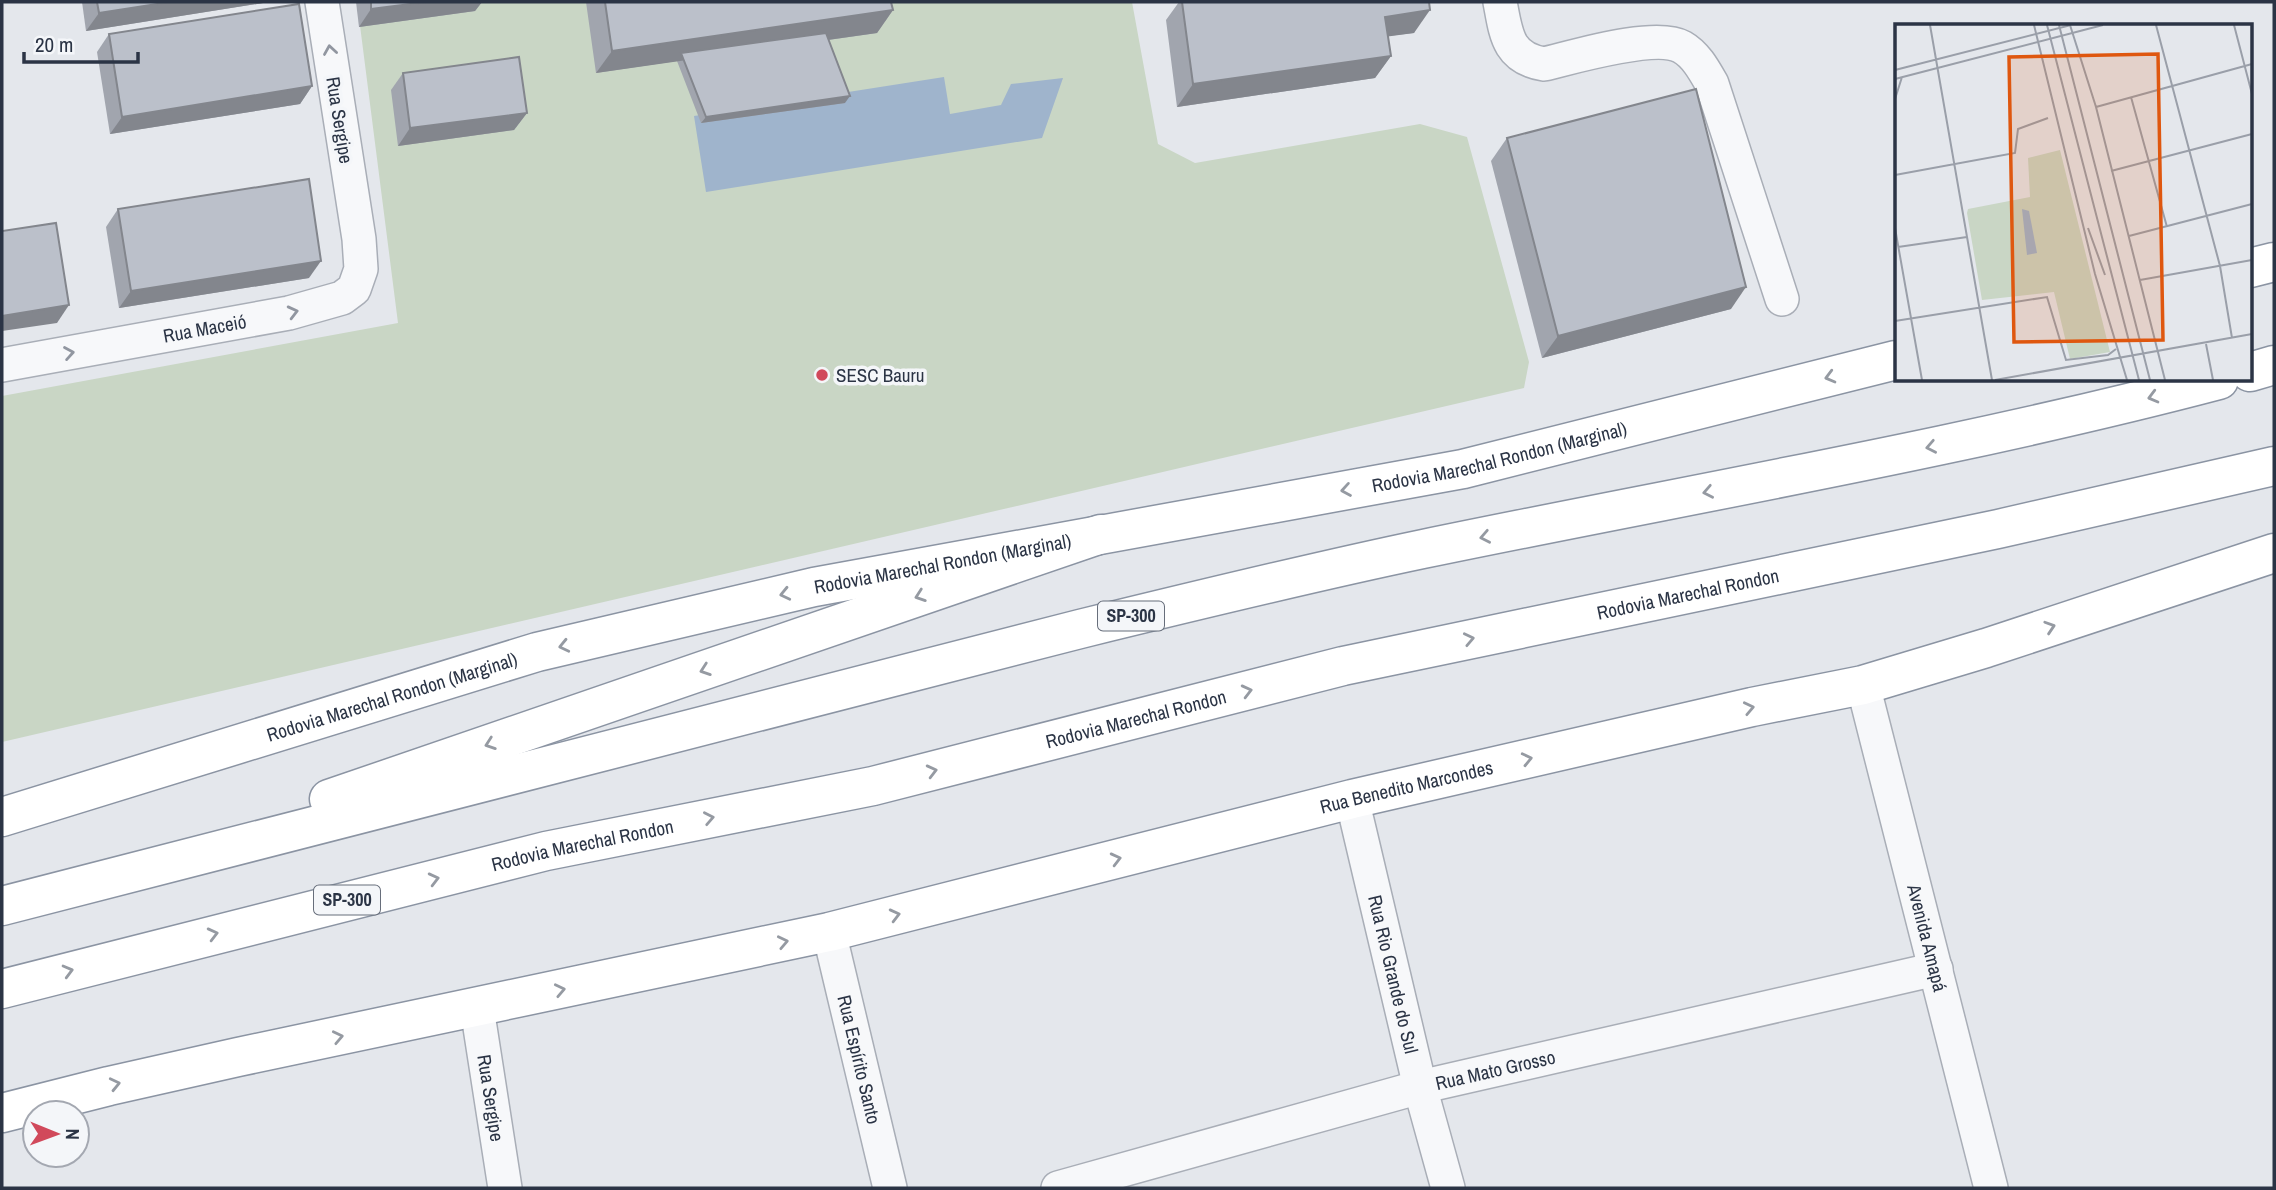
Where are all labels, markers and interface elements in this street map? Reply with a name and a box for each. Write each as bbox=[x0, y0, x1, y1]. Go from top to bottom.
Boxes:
scale bar bbox=[24, 21, 138, 65]
inset map bbox=[1895, 24, 2252, 382]
text: 20 m bbox=[35, 30, 73, 59]
one-way arrow bbox=[323, 44, 338, 56]
street label: Rua Sergipe bbox=[320, 75, 360, 165]
one-way arrow bbox=[286, 306, 298, 320]
street label: Rua Maceió bbox=[161, 308, 248, 349]
one-way arrow bbox=[63, 346, 75, 361]
place label: SESC Bauru bbox=[836, 362, 924, 388]
marker: SESC Bauru bbox=[814, 367, 830, 383]
one-way arrow bbox=[1824, 369, 1836, 383]
one-way arrow bbox=[2147, 389, 2159, 403]
street label: Rodovia Marechal Rondon (Marginal) bbox=[1370, 415, 1629, 498]
one-way arrow bbox=[1925, 439, 1937, 454]
one-way arrow bbox=[1340, 481, 1352, 496]
one-way arrow bbox=[1702, 483, 1714, 498]
street label: Rodovia Marechal Rondon (Marginal) bbox=[812, 528, 1073, 600]
one-way arrow bbox=[1479, 528, 1491, 543]
street label: Rodovia Marechal Rondon bbox=[1594, 562, 1781, 626]
one-way arrow bbox=[780, 585, 792, 600]
one-way arrow bbox=[915, 588, 927, 602]
road number: SP-300 bbox=[1098, 602, 1164, 630]
one-way arrow bbox=[2044, 621, 2056, 635]
one-way arrow bbox=[1463, 633, 1475, 648]
one-way arrow bbox=[558, 638, 570, 652]
street label: Rodovia Marechal Rondon (Marginal) bbox=[263, 646, 520, 748]
one-way arrow bbox=[699, 662, 712, 676]
street label: Rodovia Marechal Rondon bbox=[1043, 683, 1229, 754]
one-way arrow bbox=[1241, 685, 1253, 699]
one-way arrow bbox=[1743, 701, 1755, 716]
one-way arrow bbox=[484, 736, 496, 750]
one-way arrow bbox=[1521, 752, 1533, 767]
street label: Rua Benedito Marcondes bbox=[1317, 754, 1496, 820]
one-way arrow bbox=[926, 765, 938, 779]
one-way arrow bbox=[703, 812, 715, 827]
street label: Rodovia Marechal Rondon bbox=[489, 813, 676, 877]
one-way arrow bbox=[1110, 853, 1122, 867]
one-way arrow bbox=[428, 873, 440, 887]
street label: Avenida Amapá bbox=[1901, 881, 1954, 995]
road number: SP-300 bbox=[314, 886, 380, 915]
street label: Rua Rio Grande do Sul bbox=[1362, 892, 1425, 1056]
one-way arrow bbox=[889, 909, 901, 923]
one-way arrow bbox=[207, 928, 219, 942]
one-way arrow bbox=[777, 936, 789, 951]
one-way arrow bbox=[62, 965, 74, 979]
one-way arrow bbox=[554, 984, 566, 999]
street label: Rua Espírito Santo bbox=[831, 992, 887, 1127]
one-way arrow bbox=[332, 1030, 344, 1045]
street label: Rua Mato Grosso bbox=[1433, 1044, 1558, 1096]
street label: Rua Sergipe bbox=[471, 1053, 511, 1143]
one-way arrow bbox=[109, 1078, 121, 1093]
north arrow bbox=[21, 1099, 91, 1169]
text: N bbox=[60, 1128, 86, 1140]

